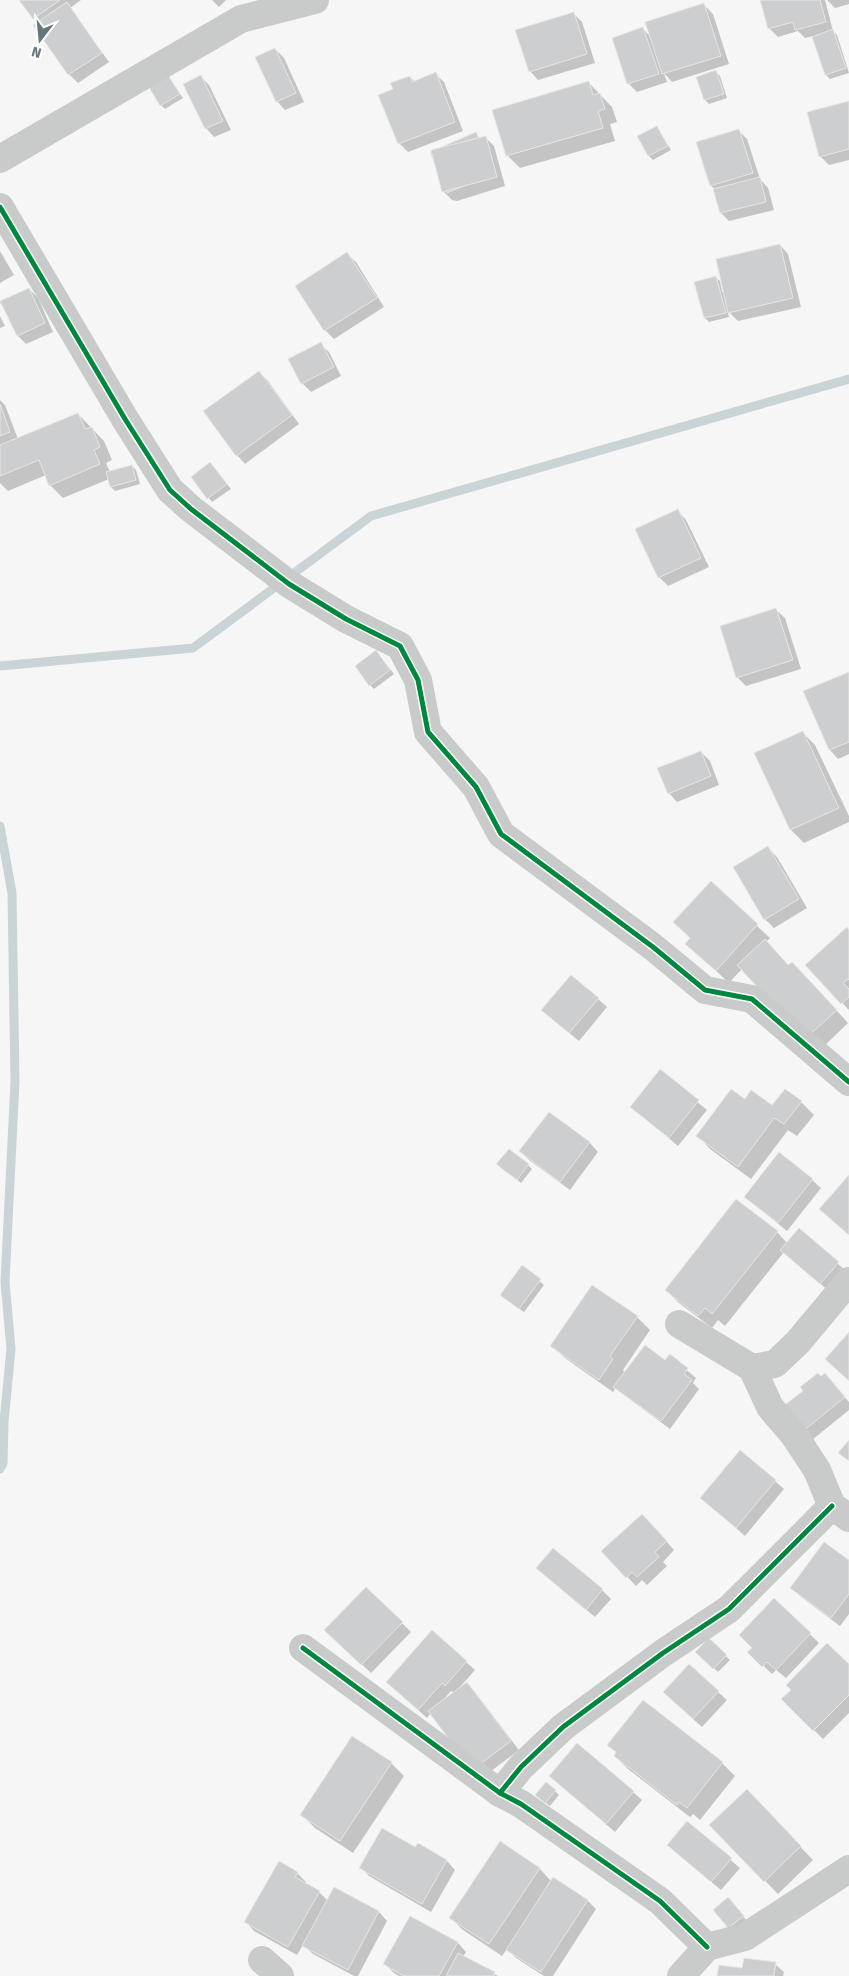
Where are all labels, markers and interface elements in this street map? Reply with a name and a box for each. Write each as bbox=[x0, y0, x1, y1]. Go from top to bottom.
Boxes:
north arrow bbox=[15, 15, 65, 65]
text: N bbox=[30, 43, 43, 61]

